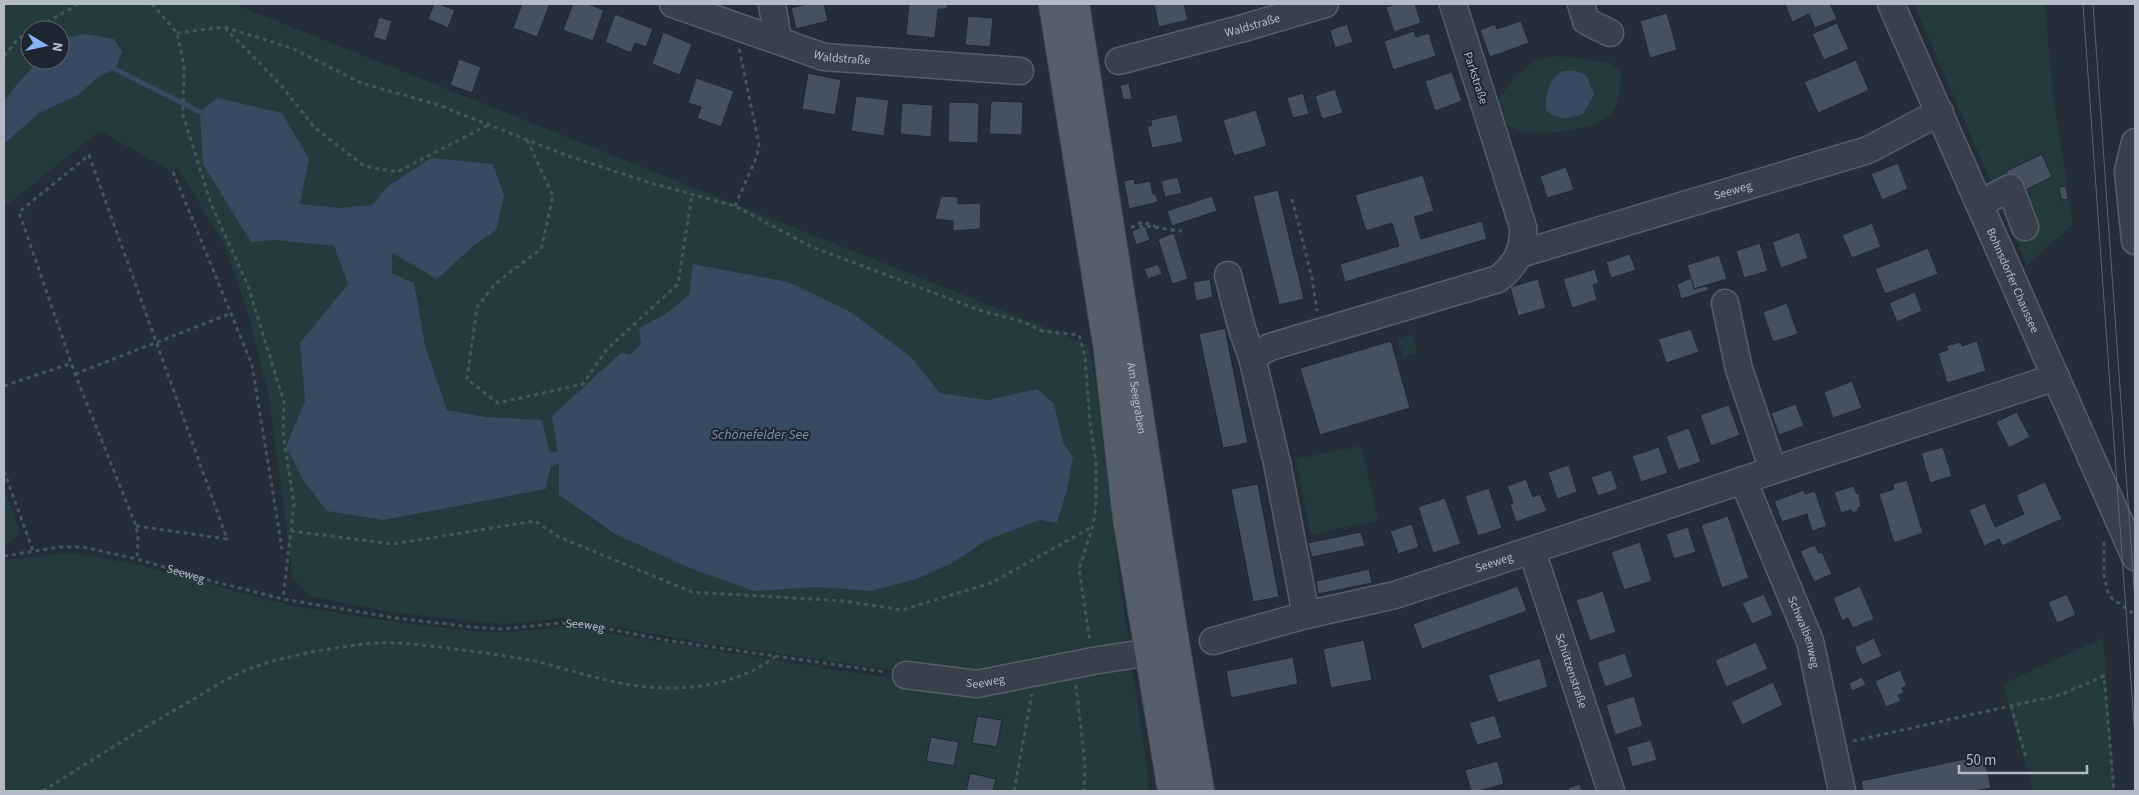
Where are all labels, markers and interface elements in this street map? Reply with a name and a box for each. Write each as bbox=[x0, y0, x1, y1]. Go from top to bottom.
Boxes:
street label: Waldstraße bbox=[1223, 10, 1282, 42]
north arrow bbox=[20, 20, 70, 70]
text: N bbox=[46, 41, 67, 53]
street label: Waldstraße bbox=[811, 46, 871, 69]
street label: Parkstraße bbox=[1459, 50, 1492, 107]
street label: Seeweg bbox=[1712, 177, 1754, 205]
street label: Bohnsdorfer Chaussee bbox=[1982, 225, 2043, 336]
street label: Am Seegraben bbox=[1122, 361, 1150, 435]
water label: Schönefelder See bbox=[711, 425, 809, 445]
street label: Seeweg bbox=[1473, 549, 1515, 577]
street label: Seeweg bbox=[165, 560, 207, 588]
street label: Schwalbenweg bbox=[1783, 593, 1824, 670]
street label: Seeweg bbox=[565, 615, 606, 637]
street label: Schützenstraße bbox=[1551, 631, 1591, 711]
street label: Seeweg bbox=[965, 671, 1006, 693]
scale bar bbox=[1959, 742, 2086, 774]
text: 50 m bbox=[1966, 750, 1996, 771]

